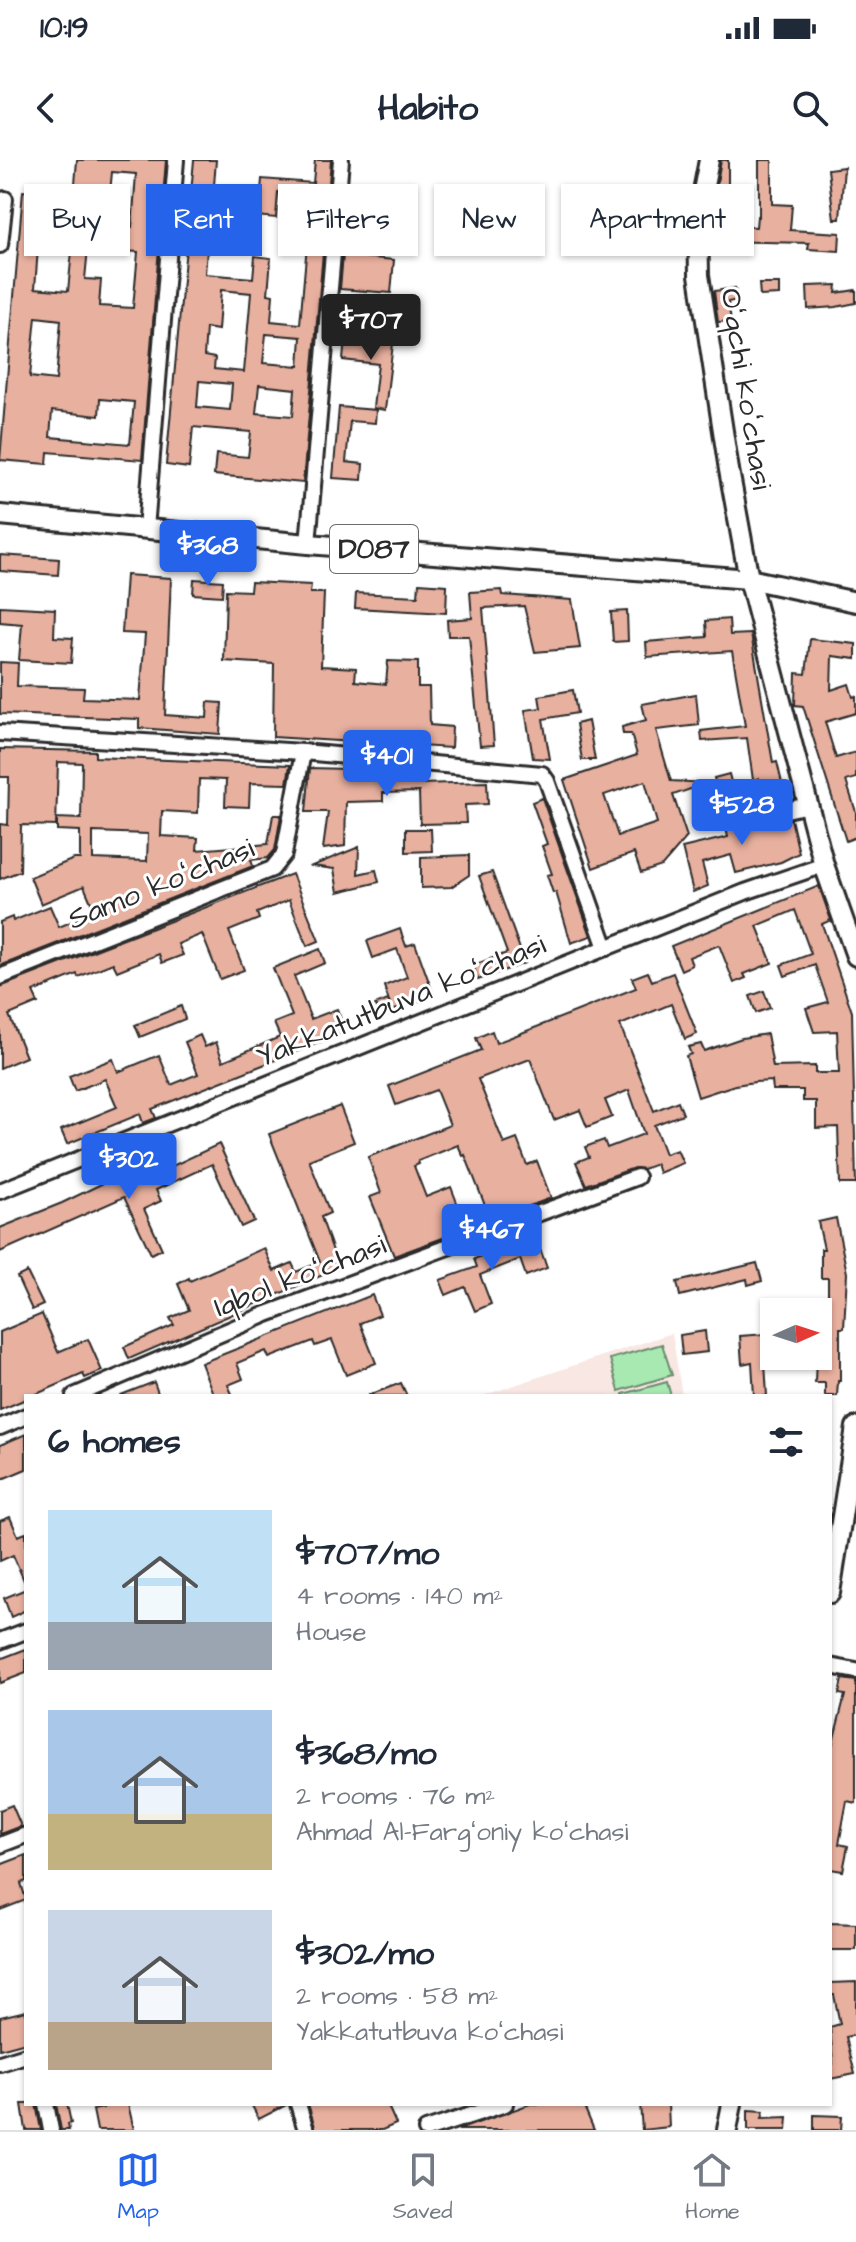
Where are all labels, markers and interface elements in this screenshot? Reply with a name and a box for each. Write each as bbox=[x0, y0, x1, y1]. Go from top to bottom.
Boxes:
text: 10:19 bbox=[40, 7, 89, 49]
text: Habito bbox=[378, 83, 478, 134]
icon: back bbox=[24, 86, 68, 130]
icon: search bbox=[788, 86, 832, 130]
chip: Buy bbox=[24, 184, 130, 256]
chip: Rent bbox=[146, 184, 262, 256]
chip: Filters bbox=[278, 184, 418, 256]
chip: New bbox=[434, 184, 545, 256]
chip: Apartment bbox=[561, 184, 754, 256]
street label: Oʻqchi koʻchasi bbox=[709, 285, 783, 493]
pin: $707 bbox=[324, 294, 418, 362]
text: $707 bbox=[340, 302, 402, 338]
pin: $368 bbox=[161, 520, 255, 588]
road number: D087 bbox=[330, 525, 418, 573]
text: $368 bbox=[178, 528, 238, 564]
pin: $401 bbox=[340, 730, 434, 798]
text: $401 bbox=[361, 738, 413, 774]
pin: $528 bbox=[695, 779, 789, 847]
text: $528 bbox=[710, 787, 774, 823]
street label: Samo koʻchasi bbox=[62, 827, 261, 940]
street label: Yakkatutbuva koʻchasi bbox=[250, 924, 552, 1078]
pin: $302 bbox=[82, 1133, 176, 1201]
text: $302 bbox=[100, 1141, 158, 1177]
pin: $467 bbox=[445, 1204, 539, 1272]
text: $467 bbox=[460, 1212, 524, 1248]
street label: Iqbol koʻchasi bbox=[208, 1224, 392, 1328]
north arrow bbox=[760, 1298, 832, 1370]
map controls bbox=[760, 1298, 832, 1370]
text: 6 homes bbox=[48, 1418, 181, 1466]
icon: filters bbox=[764, 1420, 808, 1464]
text: $707/mo bbox=[296, 1530, 439, 1578]
icon: home bbox=[112, 1542, 208, 1638]
text: 4 rooms · 140 m² bbox=[296, 1578, 503, 1614]
text: House bbox=[296, 1614, 367, 1650]
text: $368/mo bbox=[296, 1730, 437, 1778]
icon: home bbox=[112, 1742, 208, 1838]
text: 2 rooms · 76 m² bbox=[296, 1778, 495, 1814]
text: Ahmad Al-Fargʻoniy koʻchasi bbox=[296, 1814, 628, 1850]
text: $302/mo bbox=[296, 1930, 434, 1978]
icon: home bbox=[112, 1942, 208, 2038]
text: 2 rooms · 58 m² bbox=[296, 1978, 498, 2014]
text: Yakkatutbuva koʻchasi bbox=[296, 2014, 563, 2050]
tab: Map bbox=[116, 2148, 160, 2227]
tab: Saved bbox=[393, 2148, 453, 2227]
tab: Home bbox=[685, 2148, 740, 2227]

